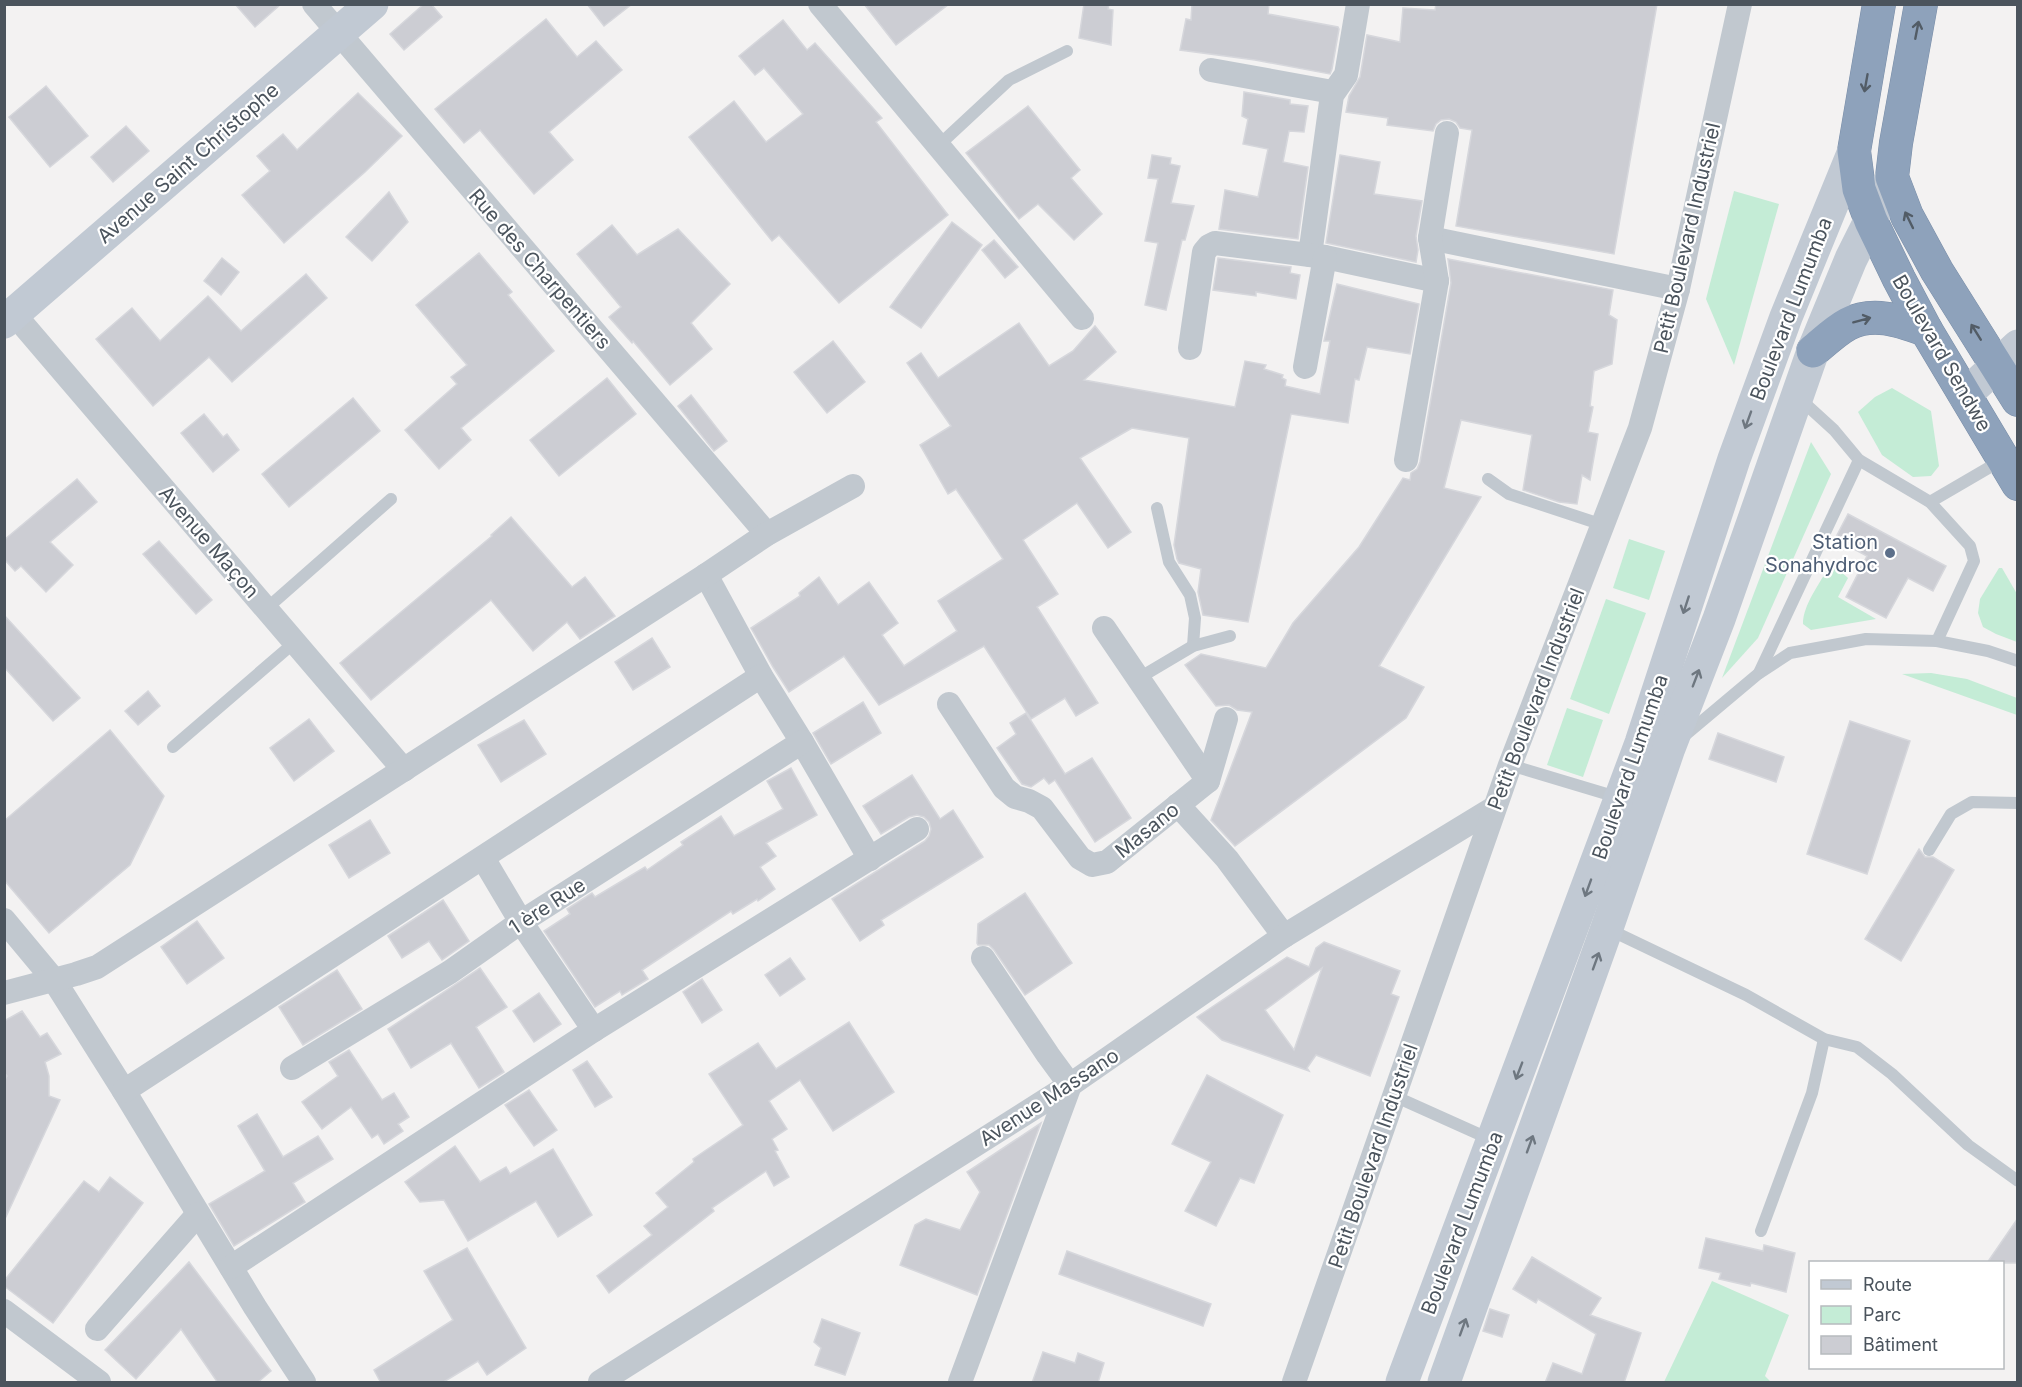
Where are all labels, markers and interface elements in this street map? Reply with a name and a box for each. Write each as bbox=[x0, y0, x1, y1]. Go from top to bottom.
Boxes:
one-way arrow bbox=[1912, 21, 1923, 41]
one-way arrow bbox=[1860, 73, 1871, 92]
street label: Avenue Saint Christophe bbox=[92, 78, 284, 248]
street label: Petit Boulevard Industriel bbox=[1649, 120, 1725, 356]
street label: Rue des Charpentiers bbox=[464, 184, 616, 354]
one-way arrow bbox=[1903, 211, 1915, 229]
street label: Boulevard Lumumba bbox=[1745, 214, 1837, 404]
street label: Boulevard Sendwe bbox=[1887, 270, 1997, 436]
one-way arrow bbox=[1852, 314, 1871, 325]
one-way arrow bbox=[1969, 324, 1981, 341]
one-way arrow bbox=[1741, 410, 1752, 429]
street label: Avenue Maçon bbox=[154, 481, 264, 603]
place label: Station Sonahydroc bbox=[1765, 530, 1878, 577]
marker: Station Sonahydroc bbox=[1883, 546, 1897, 560]
street label: Petit Boulevard Industriel bbox=[1483, 585, 1589, 813]
one-way arrow bbox=[1679, 595, 1690, 614]
one-way arrow bbox=[1692, 669, 1703, 688]
street label: Boulevard Lumumba bbox=[1587, 671, 1673, 863]
street label: Masano bbox=[1110, 797, 1184, 863]
street label: 1 ère Rue bbox=[504, 872, 590, 940]
one-way arrow bbox=[1581, 878, 1592, 897]
one-way arrow bbox=[1591, 952, 1602, 970]
street label: Petit Boulevard Industriel bbox=[1323, 1041, 1423, 1271]
street label: Avenue Massano bbox=[975, 1043, 1123, 1151]
one-way arrow bbox=[1513, 1061, 1524, 1080]
street label: Boulevard Lumumba bbox=[1416, 1128, 1508, 1318]
one-way arrow bbox=[1525, 1135, 1536, 1154]
legend bbox=[1809, 1261, 2004, 1369]
text: Route bbox=[1863, 1274, 1912, 1295]
text: Parc bbox=[1863, 1304, 1901, 1325]
one-way arrow bbox=[1459, 1319, 1470, 1337]
text: Bâtiment bbox=[1863, 1334, 1938, 1355]

